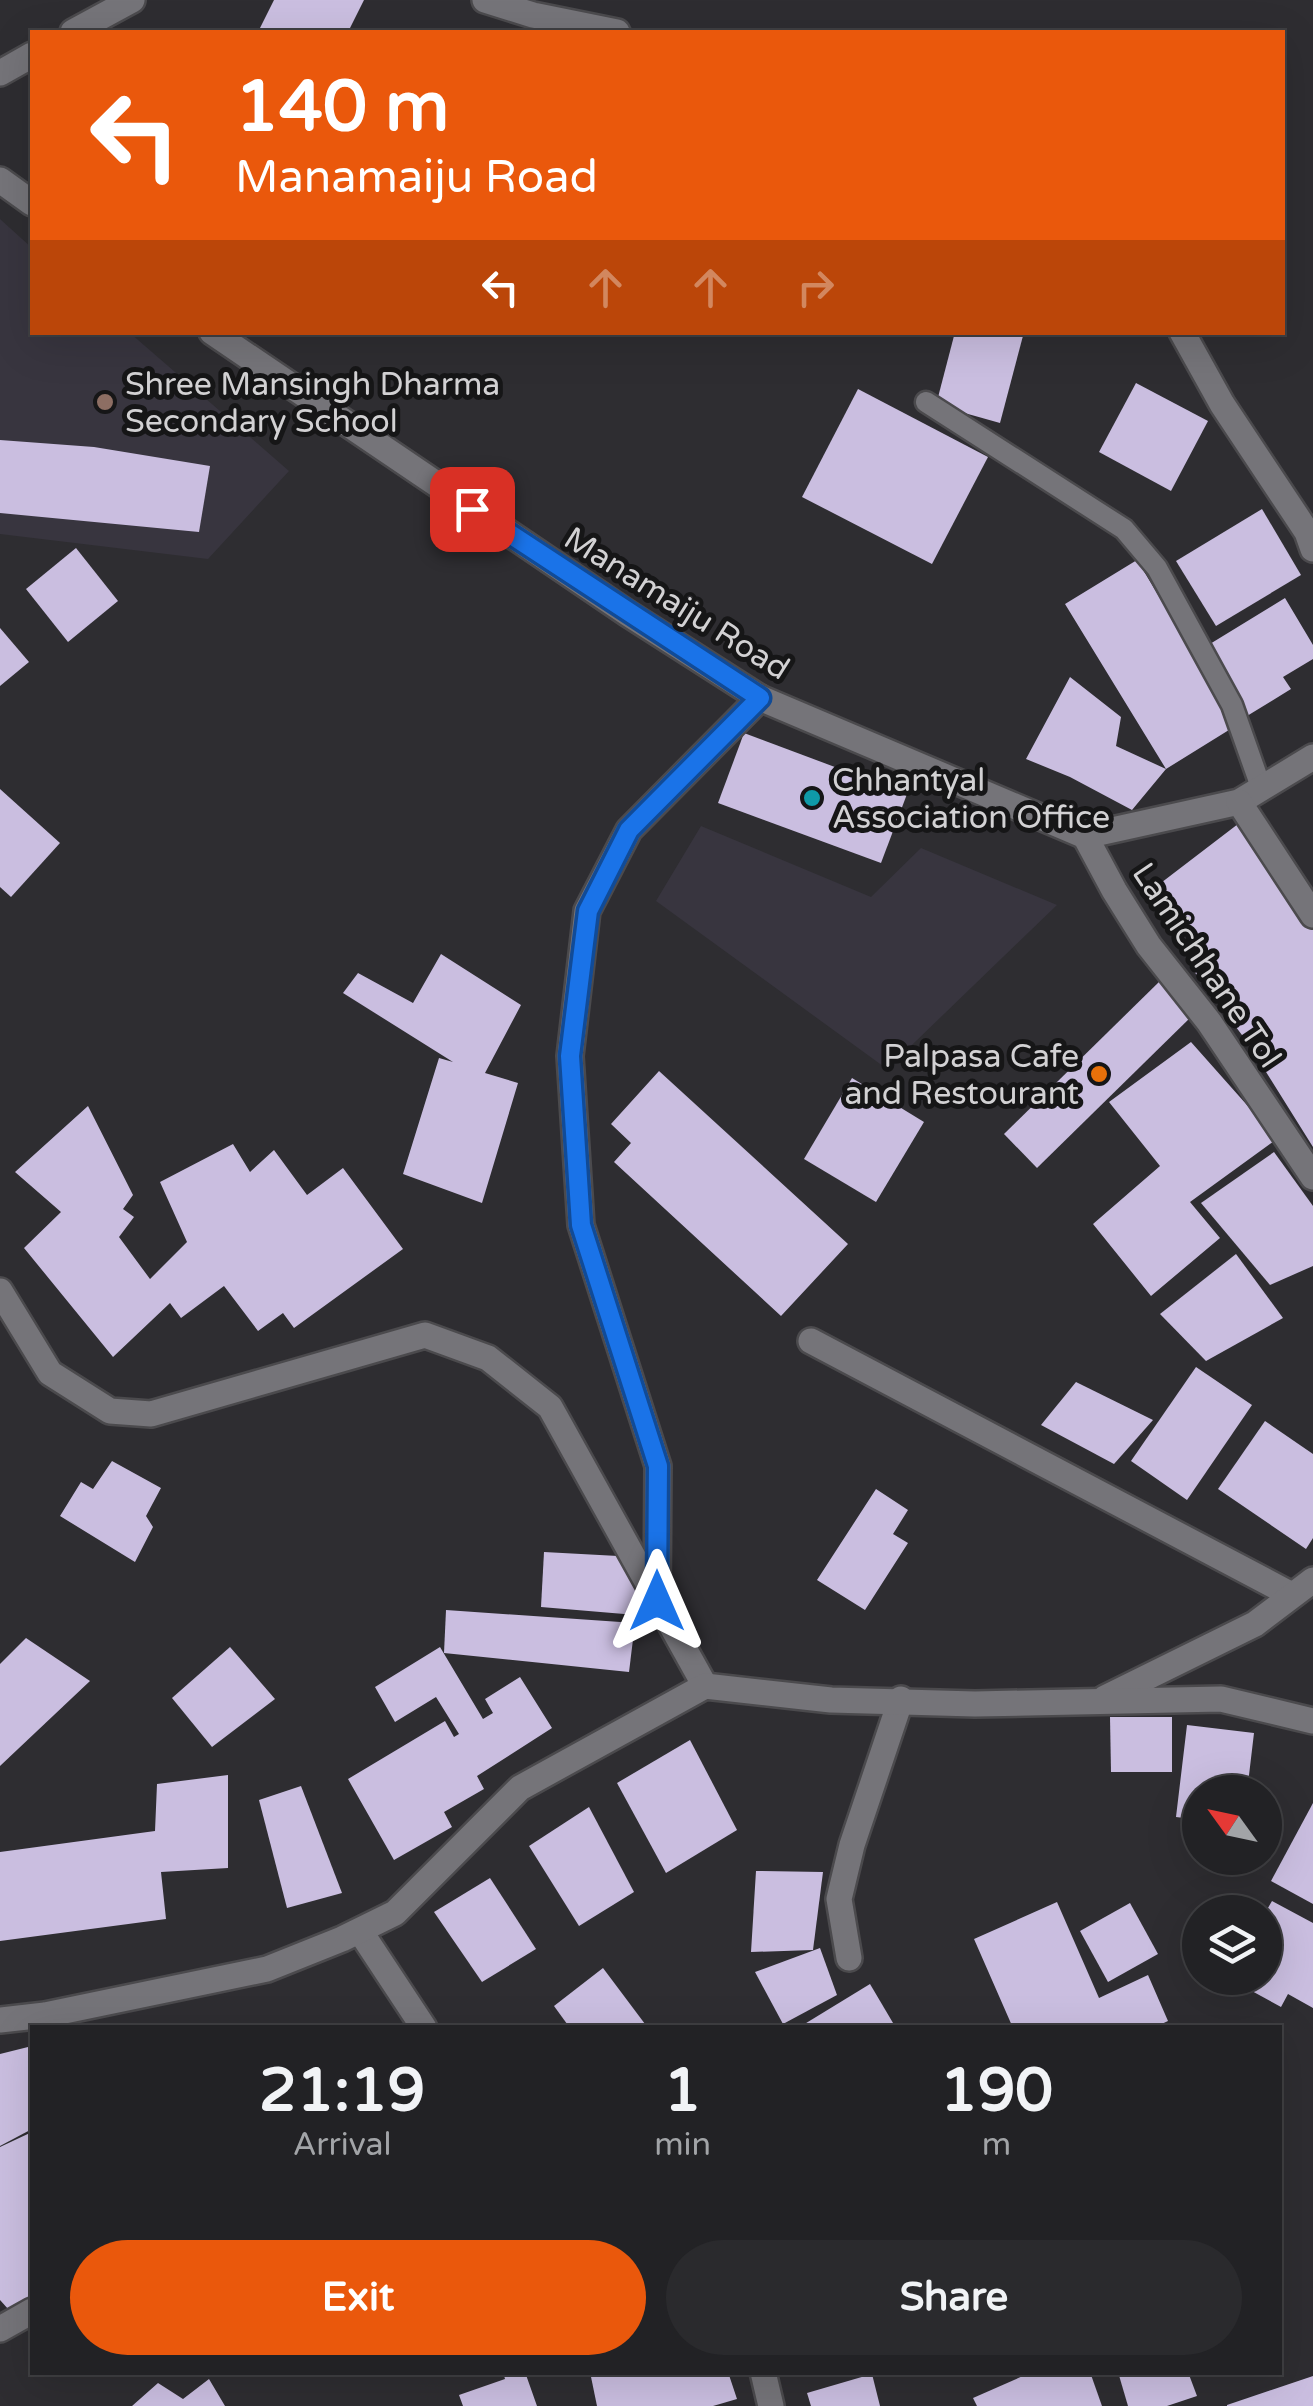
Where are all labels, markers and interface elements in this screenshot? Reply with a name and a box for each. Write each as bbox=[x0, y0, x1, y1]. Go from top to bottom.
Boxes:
text: 140 m bbox=[235, 66, 449, 150]
icon: left bbox=[70, 70, 200, 200]
text: Manamaiju Road bbox=[235, 151, 598, 205]
icon: left bbox=[473, 260, 528, 315]
icon: ahead bbox=[578, 260, 633, 315]
icon: ahead bbox=[683, 260, 738, 315]
icon: right bbox=[788, 260, 843, 315]
place label: Shree Mansingh Dharma Secondary School bbox=[125, 366, 500, 441]
marker: Shree Mansingh Dharma Secondary School bbox=[94, 391, 116, 413]
pin bbox=[430, 467, 515, 552]
icon: arrive bbox=[445, 482, 500, 537]
street label: Manamaiju Road bbox=[557, 519, 796, 688]
place label: Chhantyal Association Office bbox=[832, 762, 1110, 837]
marker: Chhantyal Association Office bbox=[801, 787, 823, 809]
street label: Lamichhane Tol bbox=[1124, 856, 1289, 1075]
place label: Palpasa Cafe and Restourant bbox=[844, 1038, 1079, 1113]
marker: Palpasa Cafe and Restourant bbox=[1088, 1063, 1110, 1085]
position arrow bbox=[605, 1549, 709, 1653]
north arrow bbox=[1182, 1775, 1282, 1875]
map controls bbox=[1182, 1775, 1282, 1995]
button: layers bbox=[1182, 1895, 1282, 1995]
text: 21:19 bbox=[259, 2055, 425, 2127]
text: 1 bbox=[664, 2055, 701, 2127]
text: 190 bbox=[940, 2055, 1053, 2127]
text: Arrival bbox=[293, 2126, 392, 2164]
text: min bbox=[654, 2126, 711, 2164]
text: m bbox=[982, 2126, 1011, 2164]
button: Exit bbox=[70, 2240, 646, 2355]
button: Share bbox=[666, 2240, 1242, 2355]

